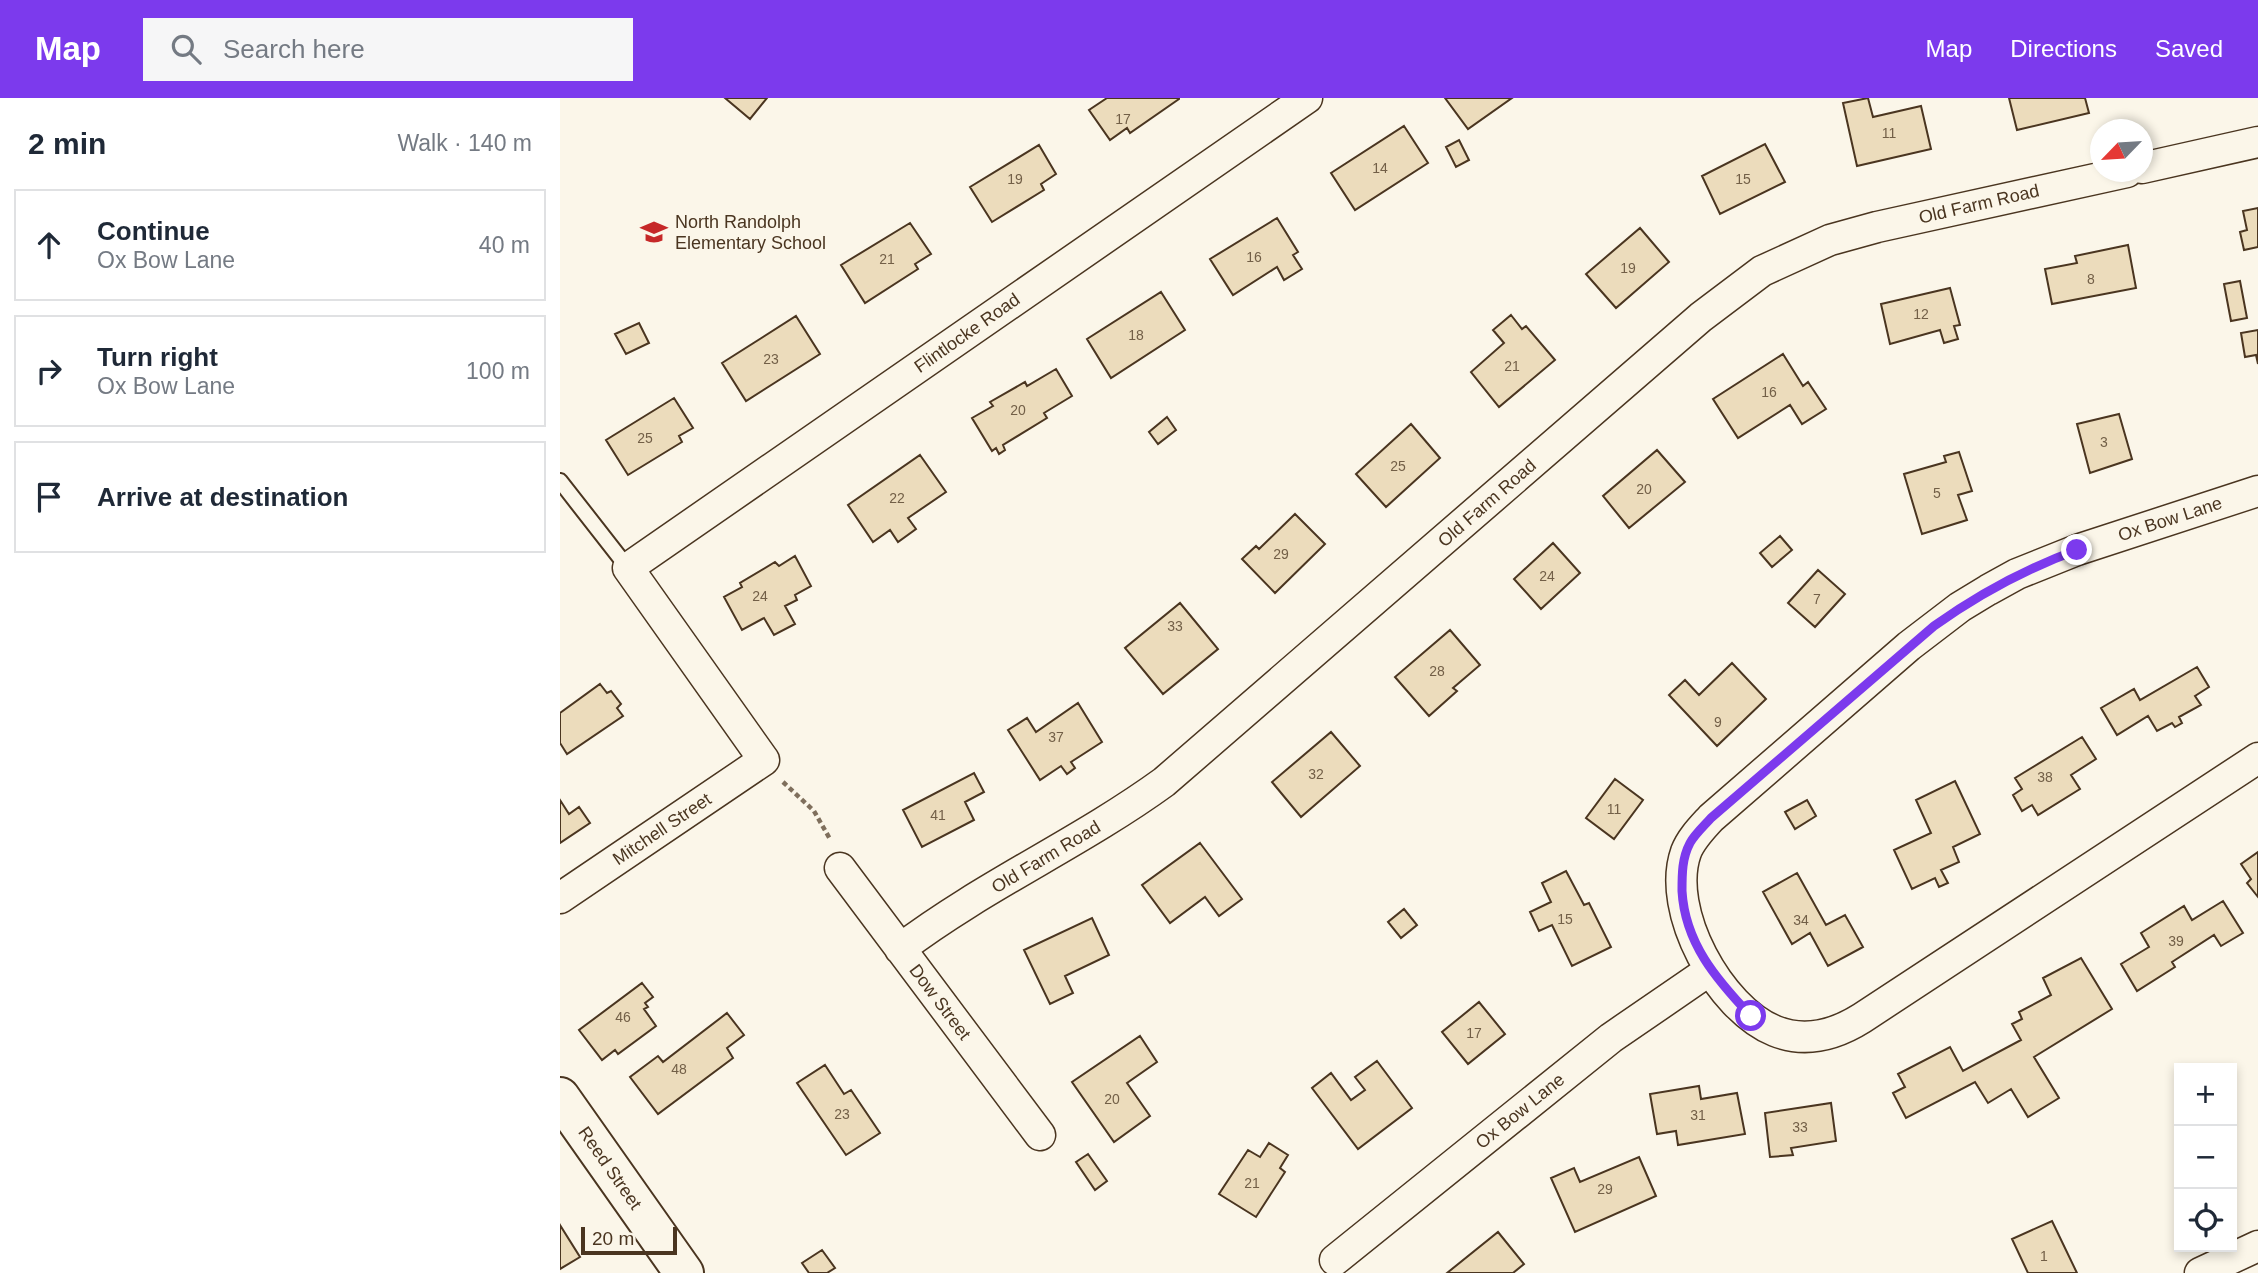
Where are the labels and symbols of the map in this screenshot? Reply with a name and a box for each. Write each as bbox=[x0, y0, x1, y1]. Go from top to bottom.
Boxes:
house number: 17 bbox=[1115, 111, 1131, 127]
north arrow bbox=[2090, 119, 2153, 182]
house number: 11 bbox=[1882, 125, 1896, 141]
house number: 14 bbox=[1372, 160, 1388, 176]
house number: 19 bbox=[1007, 171, 1023, 187]
house number: 15 bbox=[1735, 171, 1751, 187]
street label: Old Farm Road bbox=[1917, 180, 2041, 228]
place label: North Randolph Elementary School bbox=[675, 212, 826, 253]
school or university icon: North Randolph Elementary School bbox=[639, 217, 669, 247]
house number: 16 bbox=[1246, 249, 1262, 265]
house number: 21 bbox=[879, 251, 895, 267]
house number: 19 bbox=[1620, 260, 1636, 276]
house number: 8 bbox=[2087, 271, 2095, 287]
street label: Flintlocke Road bbox=[910, 289, 1024, 377]
house number: 12 bbox=[1913, 306, 1929, 322]
house number: 18 bbox=[1128, 327, 1144, 343]
house number: 23 bbox=[763, 351, 779, 367]
house number: 21 bbox=[1504, 358, 1520, 374]
house number: 16 bbox=[1761, 384, 1777, 400]
house number: 20 bbox=[1010, 402, 1026, 418]
house number: 25 bbox=[637, 430, 653, 446]
house number: 3 bbox=[2100, 434, 2108, 450]
street label: Old Farm Road bbox=[1434, 455, 1540, 551]
house number: 25 bbox=[1390, 458, 1406, 474]
house number: 20 bbox=[1636, 481, 1652, 497]
house number: 5 bbox=[1933, 485, 1941, 501]
house number: 22 bbox=[889, 490, 905, 506]
street label: Ox Bow Lane bbox=[2116, 493, 2224, 545]
route end bbox=[2061, 534, 2092, 565]
house number: 29 bbox=[1273, 546, 1289, 562]
house number: 24 bbox=[1539, 568, 1555, 584]
house number: 24 bbox=[752, 588, 768, 604]
house number: 7 bbox=[1813, 591, 1821, 607]
house number: 33 bbox=[1167, 618, 1183, 634]
house number: 28 bbox=[1429, 663, 1445, 679]
house number: 9 bbox=[1714, 714, 1722, 730]
house number: 37 bbox=[1048, 729, 1064, 745]
house number: 32 bbox=[1308, 766, 1324, 782]
house number: 38 bbox=[2037, 769, 2053, 785]
street label: Mitchell Street bbox=[609, 789, 715, 869]
house number: 11 bbox=[1607, 801, 1621, 817]
house number: 41 bbox=[930, 807, 946, 823]
street label: Old Farm Road bbox=[988, 817, 1104, 897]
house number: 15 bbox=[1557, 911, 1573, 927]
house number: 34 bbox=[1793, 912, 1809, 928]
house number: 39 bbox=[2168, 933, 2184, 949]
street label: Dow Street bbox=[905, 960, 975, 1044]
route start bbox=[1735, 1000, 1766, 1031]
house number: 46 bbox=[615, 1009, 631, 1025]
house number: 17 bbox=[1466, 1025, 1482, 1041]
house number: 48 bbox=[671, 1061, 687, 1077]
street label: Ox Bow Lane bbox=[1472, 1069, 1568, 1153]
house number: 20 bbox=[1104, 1091, 1120, 1107]
house number: 23 bbox=[834, 1106, 850, 1122]
house number: 31 bbox=[1690, 1107, 1706, 1123]
house number: 33 bbox=[1792, 1119, 1808, 1135]
street label: Reed Street bbox=[574, 1123, 646, 1213]
house number: 21 bbox=[1244, 1175, 1260, 1191]
house number: 29 bbox=[1597, 1181, 1613, 1197]
scale bar bbox=[581, 1224, 677, 1256]
house number: 1 bbox=[2040, 1248, 2048, 1264]

